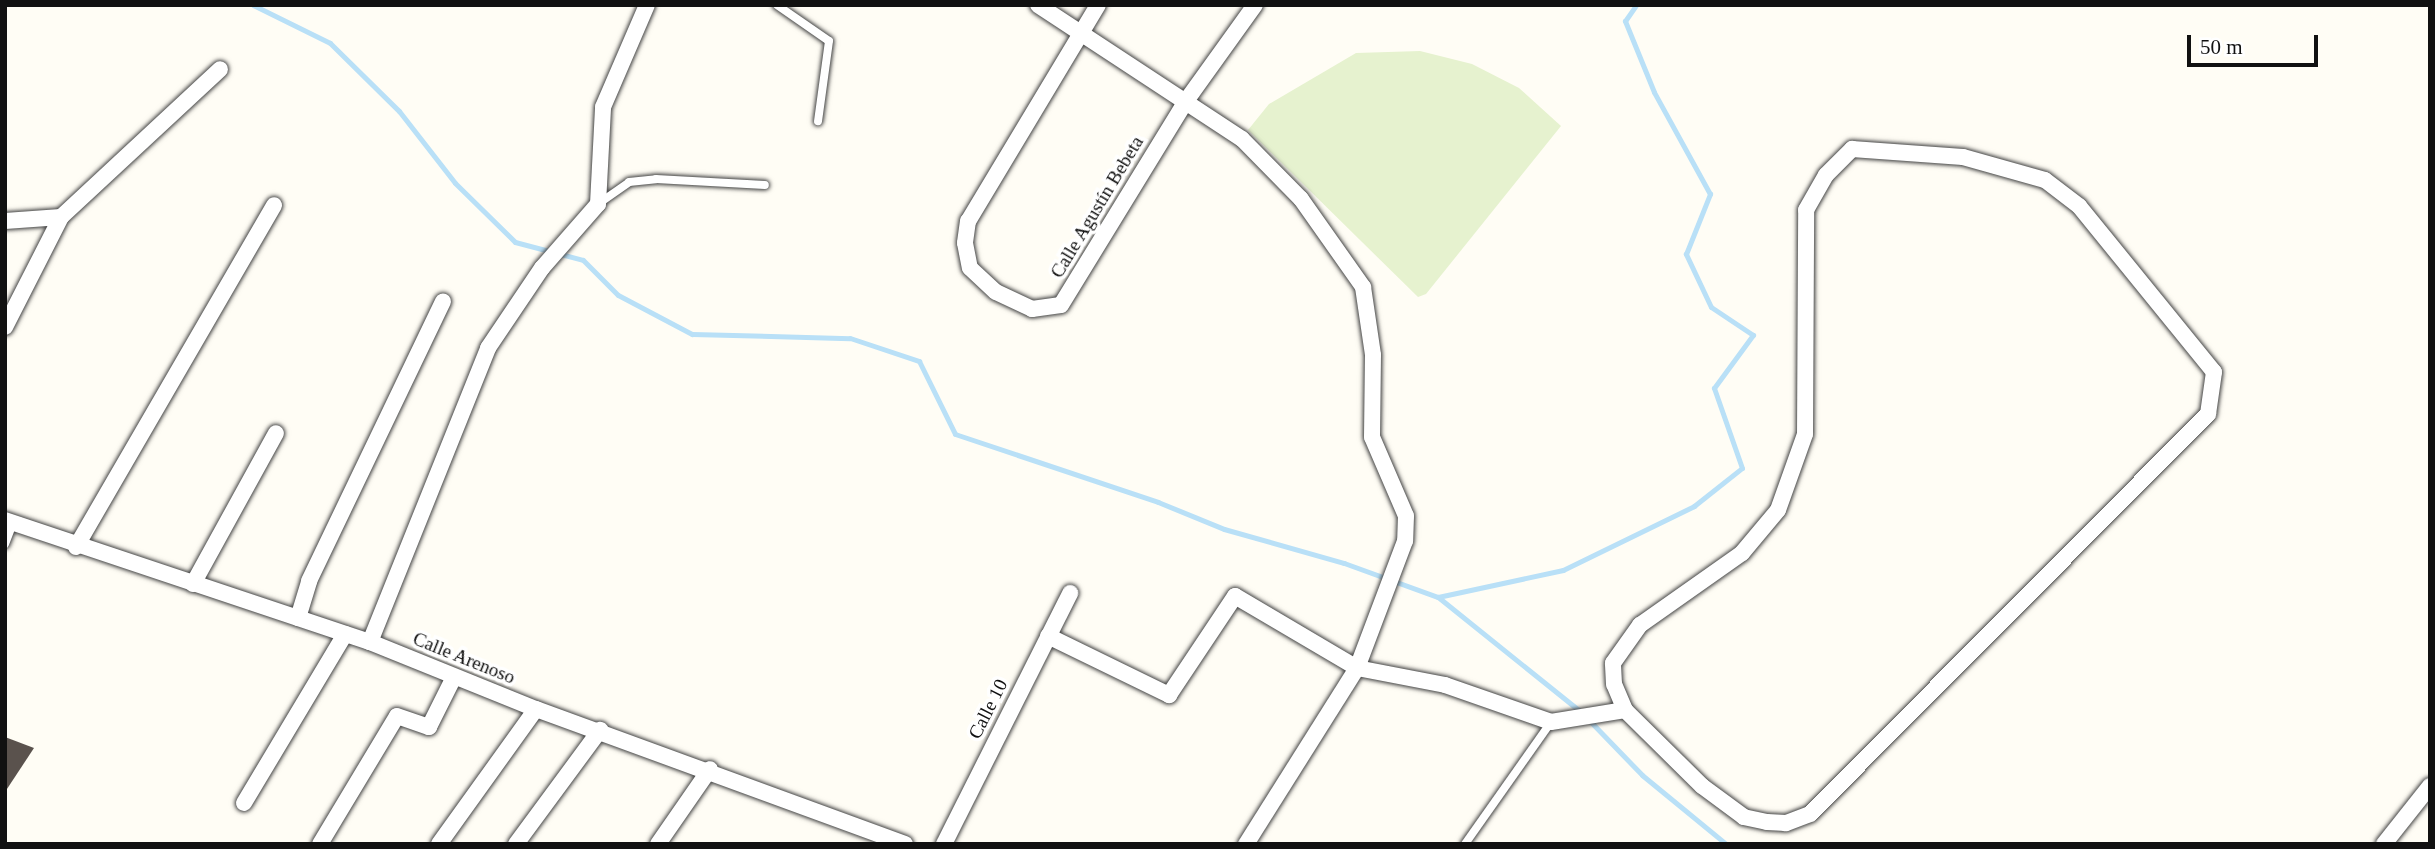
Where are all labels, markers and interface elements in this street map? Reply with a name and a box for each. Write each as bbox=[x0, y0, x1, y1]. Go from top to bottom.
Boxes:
scale bar bbox=[2190, 21, 2321, 65]
text: 50 m bbox=[2200, 35, 2243, 59]
street label: Calle Agustín Bebeta bbox=[1045, 131, 1149, 283]
street label: Calle Arenoso bbox=[409, 627, 519, 689]
street label: Calle 10 bbox=[963, 675, 1013, 743]

